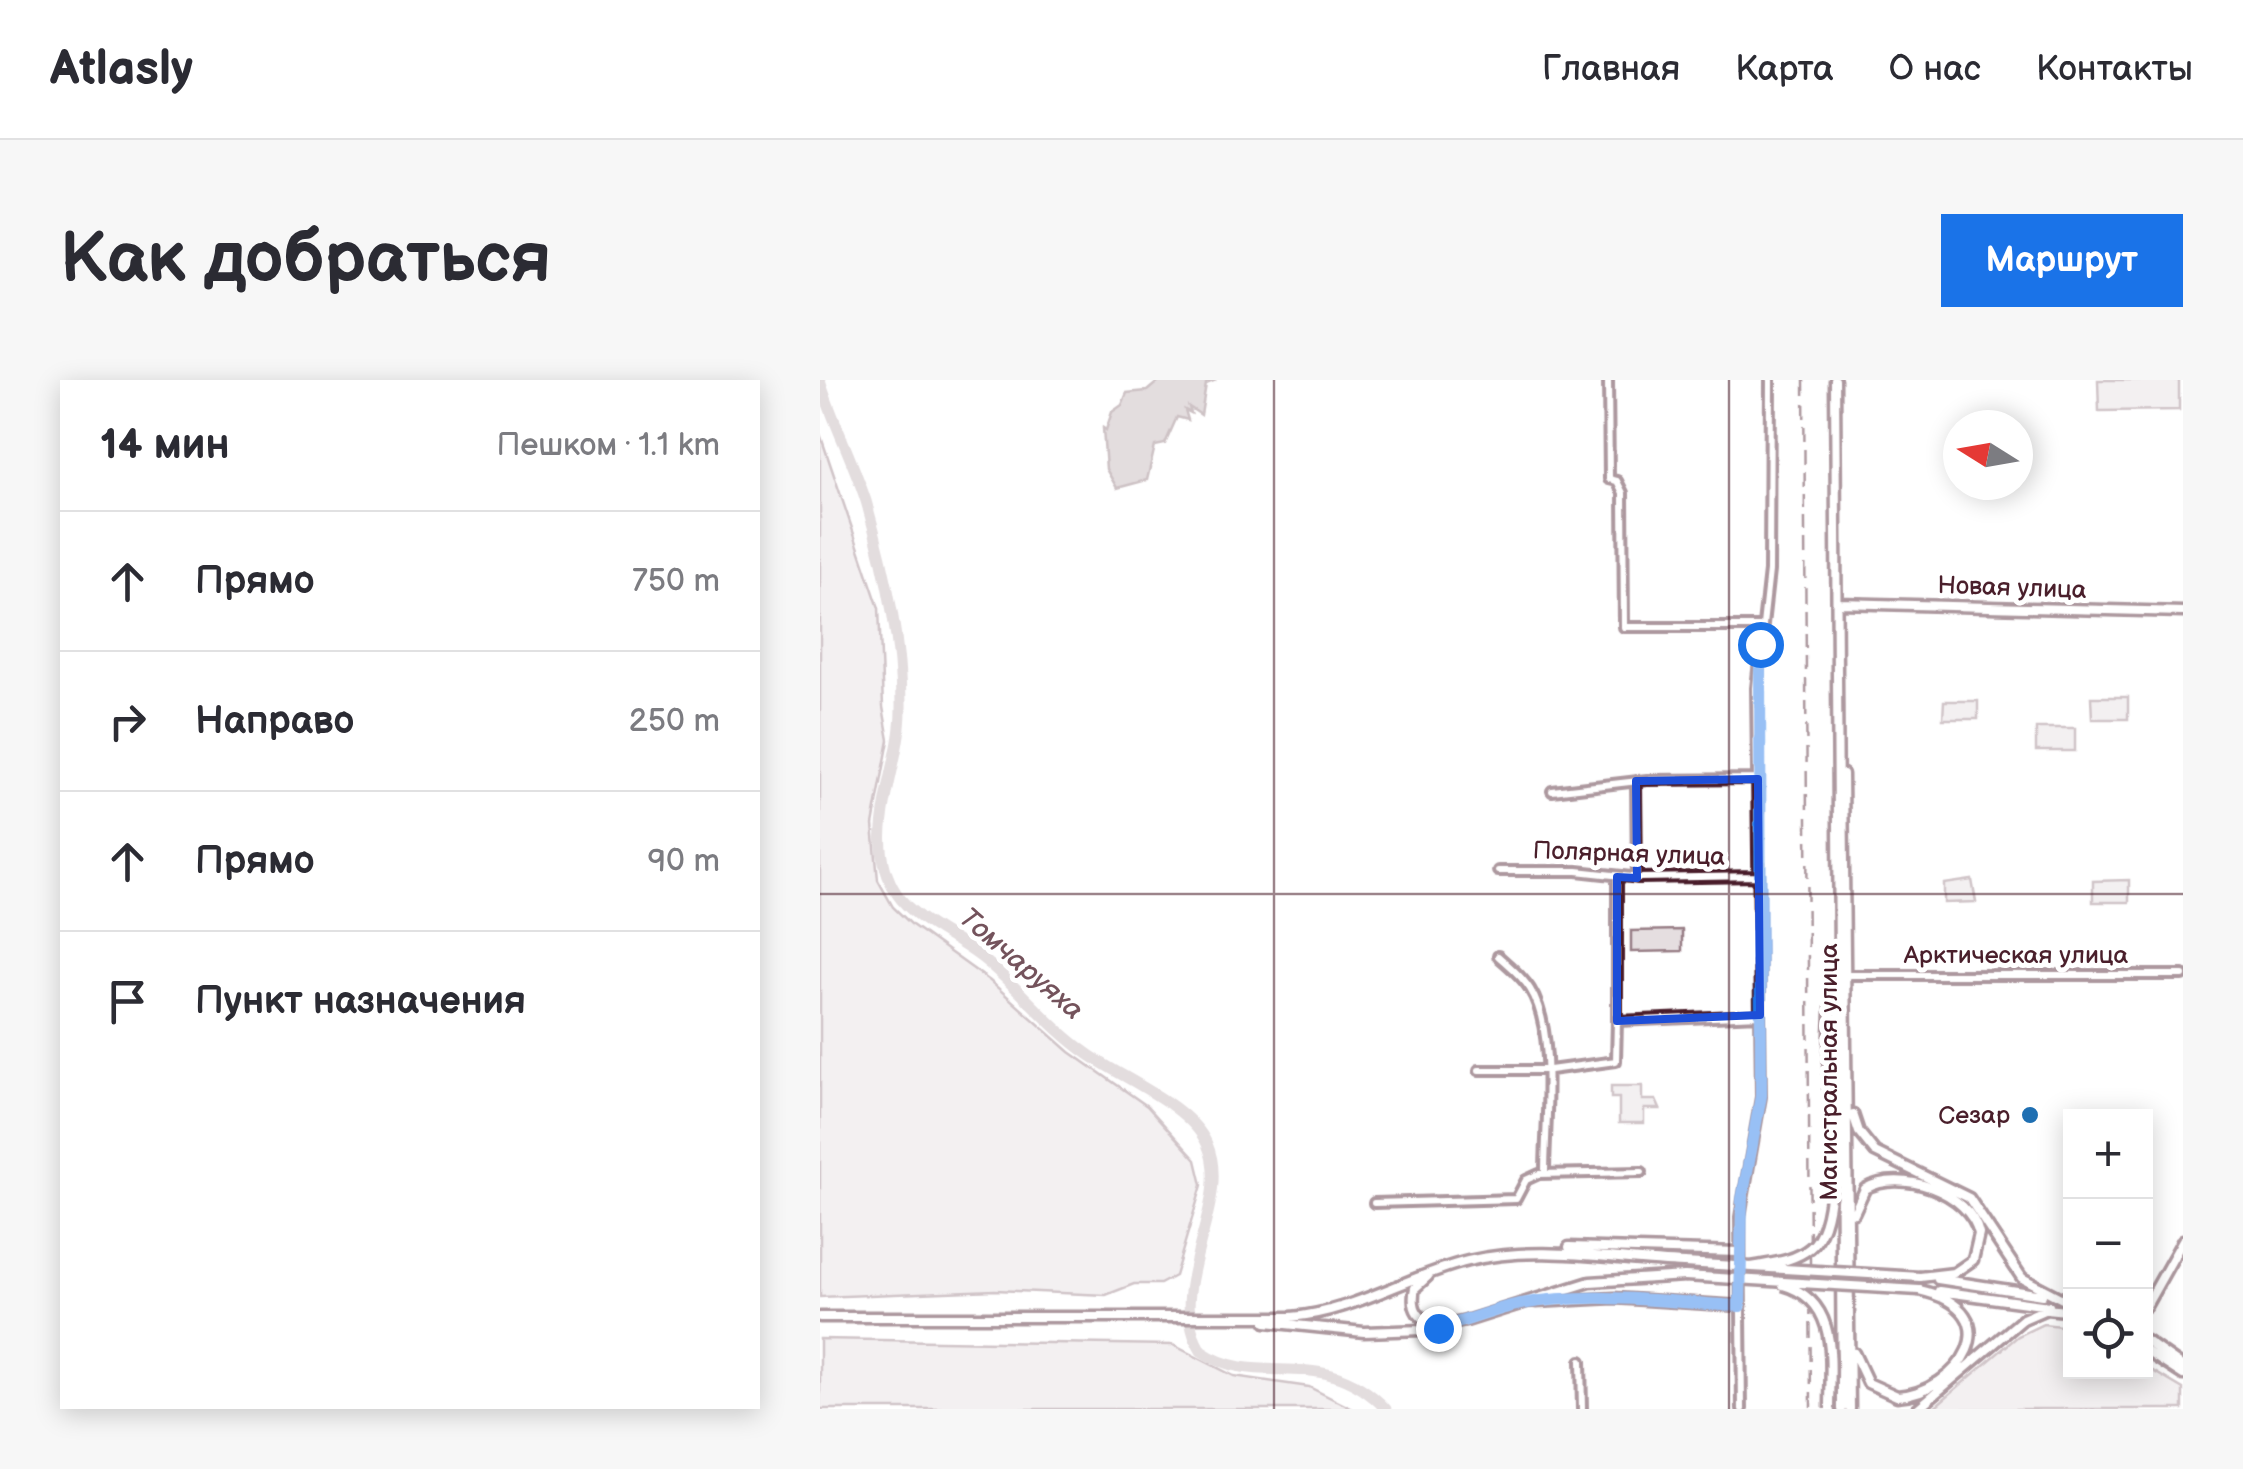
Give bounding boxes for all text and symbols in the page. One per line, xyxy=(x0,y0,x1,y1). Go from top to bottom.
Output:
text: Atlasly xyxy=(50,41,193,98)
text: Главная xyxy=(1542,48,1680,91)
text: Карта xyxy=(1735,48,1834,91)
text: О нас xyxy=(1889,48,1981,91)
text: Контакты xyxy=(2036,48,2193,91)
button: Маршрут xyxy=(1941,214,2183,307)
text: Как добраться xyxy=(60,218,551,302)
north arrow xyxy=(1943,410,2033,500)
text: 14 мин xyxy=(100,420,230,471)
text: Пешком · 1.1 km xyxy=(497,426,720,465)
icon: ahead xyxy=(100,554,155,609)
text: Прямо xyxy=(195,559,314,604)
text: 750 m xyxy=(632,562,720,601)
street label: Новая улица xyxy=(1937,570,2087,606)
route start xyxy=(1738,622,1784,668)
icon: right xyxy=(100,694,155,749)
text: Направо xyxy=(195,699,354,744)
text: 250 m xyxy=(629,702,720,741)
icon: ahead xyxy=(100,834,155,889)
street label: Полярная улица xyxy=(1532,835,1726,873)
text: Прямо xyxy=(195,839,314,884)
text: 90 m xyxy=(648,842,720,881)
water label: Томчаруяха xyxy=(952,901,1090,1027)
street label: Арктическая улица xyxy=(1903,940,2129,971)
street label: Магистральная улица xyxy=(1814,943,1845,1201)
icon: arrive xyxy=(100,974,155,1029)
text: Пункт назначения xyxy=(195,979,526,1024)
place label: Сезар xyxy=(1938,1100,2010,1131)
marker: Сезар xyxy=(2019,1104,2041,1126)
map controls xyxy=(2063,1109,2153,1379)
button: + xyxy=(2063,1109,2153,1199)
button: − xyxy=(2063,1199,2153,1289)
button: locate xyxy=(2063,1289,2153,1379)
route end xyxy=(1416,1306,1462,1352)

